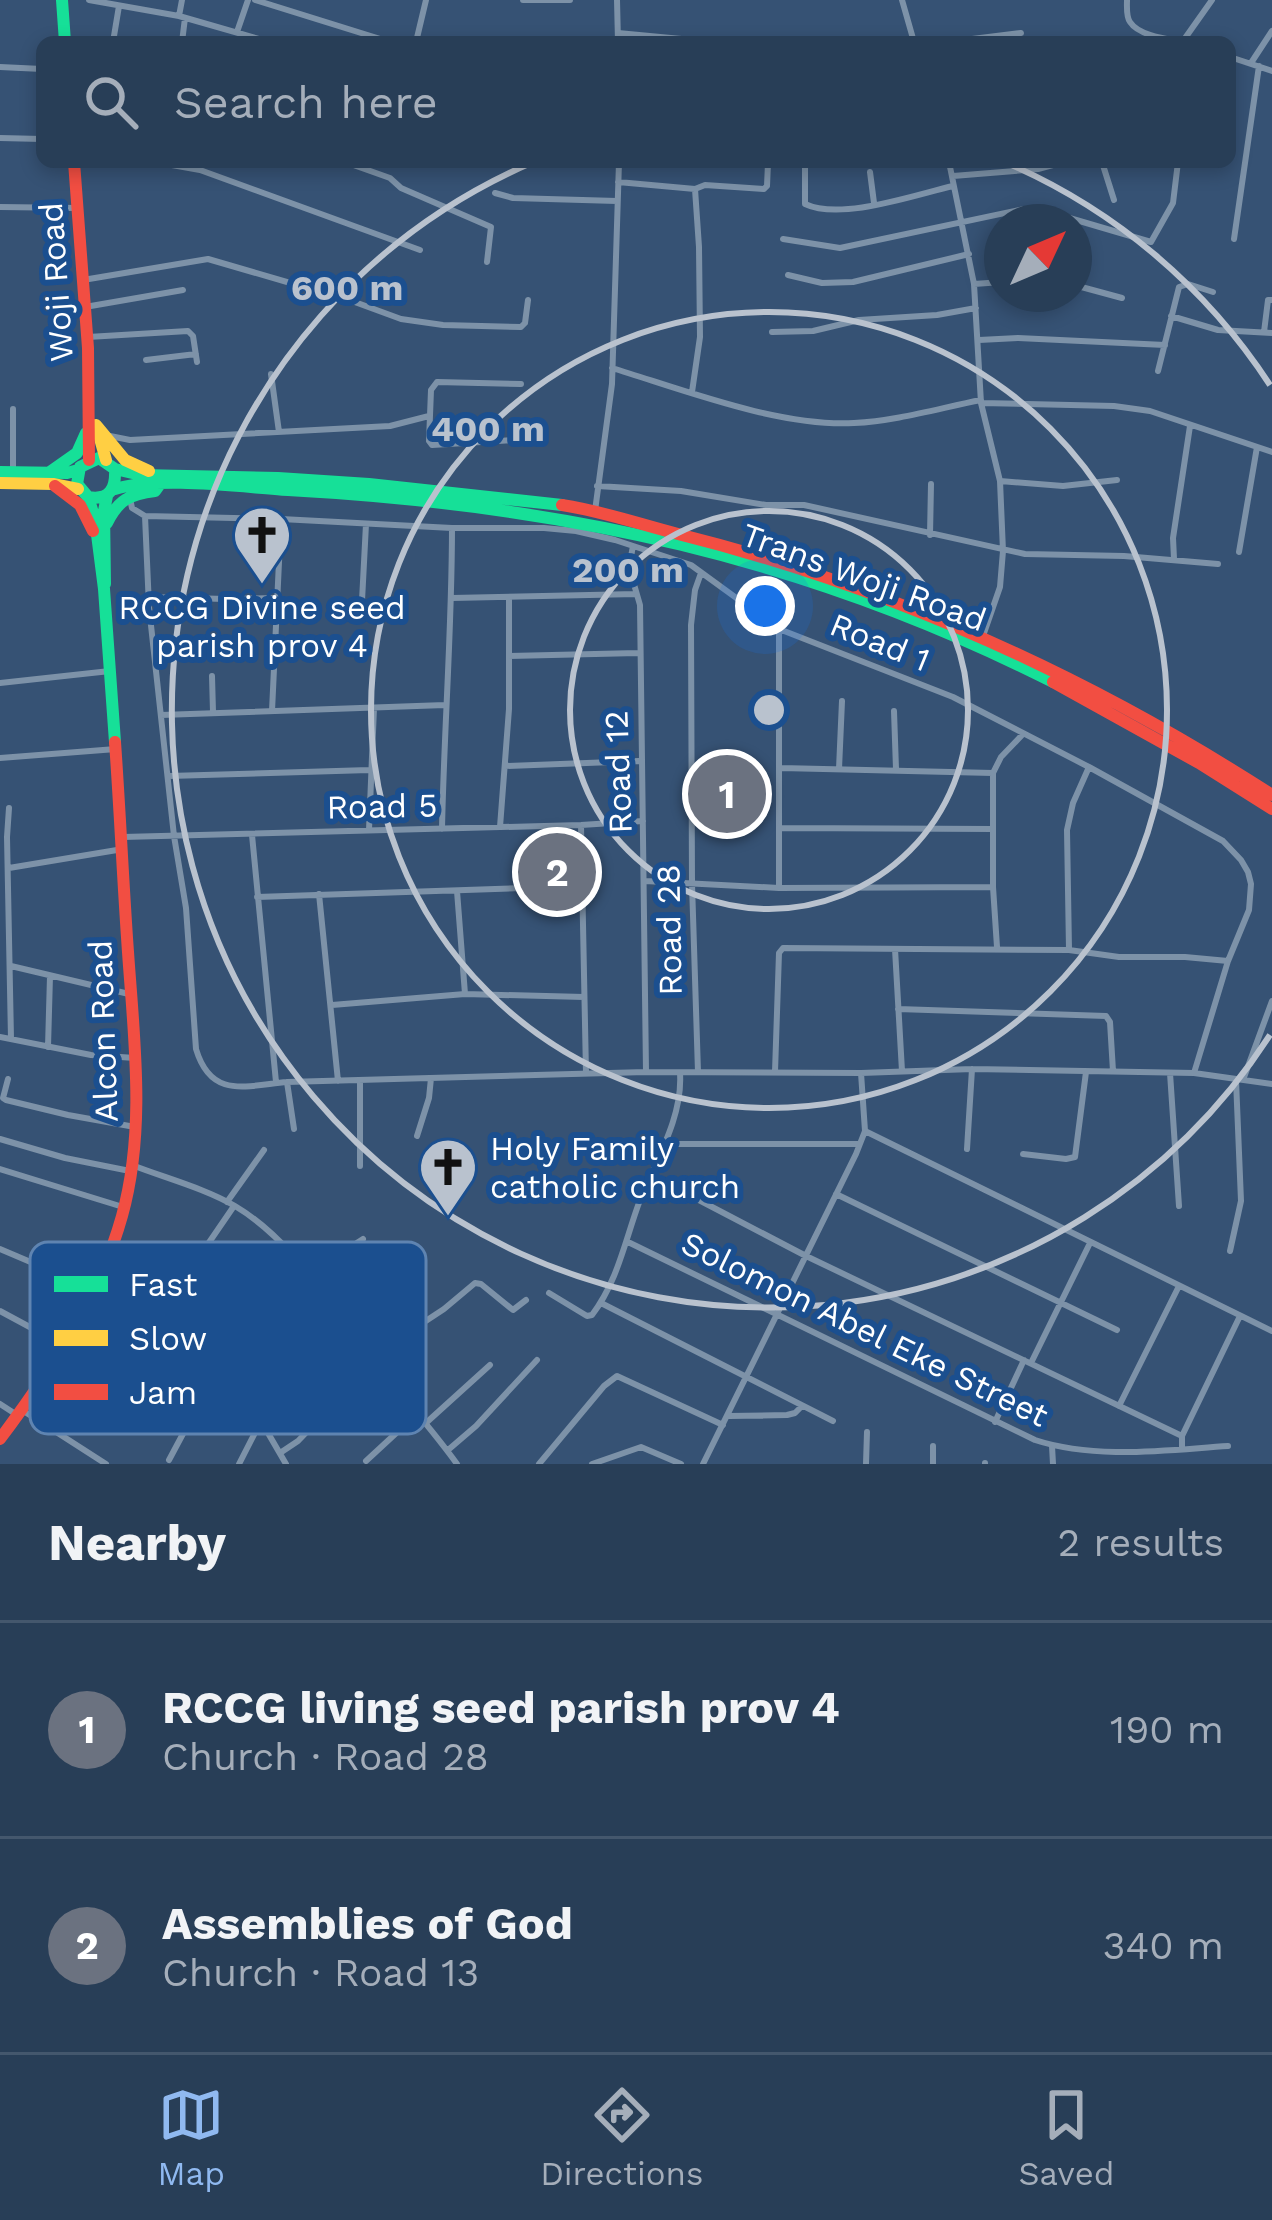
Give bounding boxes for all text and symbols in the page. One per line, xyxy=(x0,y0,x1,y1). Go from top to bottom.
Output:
search box xyxy=(36,36,1236,168)
icon: search xyxy=(78,69,144,135)
text: Search here xyxy=(174,76,438,129)
street label: Woji Road xyxy=(31,201,81,363)
north arrow xyxy=(984,204,1092,312)
text: 600 m xyxy=(291,267,403,309)
text: 400 m xyxy=(431,408,545,450)
church icon: RCCG Divine seed parish prov 4 xyxy=(231,504,293,586)
street label: Trans Woji Road xyxy=(736,515,992,639)
text: 200 m xyxy=(572,549,684,591)
your location xyxy=(735,576,795,636)
place label: RCCG Divine seed parish prov 4 xyxy=(118,588,406,665)
street label: Road 1 xyxy=(824,604,936,680)
centre of rings xyxy=(748,689,790,731)
street label: Road 12 xyxy=(596,710,640,834)
pin: 1 xyxy=(688,749,766,839)
street label: Road 5 xyxy=(326,786,438,826)
pin: 2 xyxy=(518,827,596,917)
street label: Road 28 xyxy=(648,864,690,996)
street label: Alcon Road xyxy=(80,939,126,1123)
place label: Holy Family catholic church xyxy=(490,1129,740,1206)
church icon: Holy Family catholic church xyxy=(417,1136,479,1218)
street label: Solomon Abel Eke Street xyxy=(675,1223,1055,1435)
legend xyxy=(30,1242,426,1434)
text: Fast xyxy=(129,1265,198,1304)
text: Slow xyxy=(129,1319,207,1358)
text: Jam xyxy=(129,1373,197,1412)
text: Nearby xyxy=(48,1513,226,1572)
text: 2 results xyxy=(1058,1520,1224,1565)
text: RCCG living seed parish prov 4 xyxy=(162,1681,840,1734)
text: 1 xyxy=(79,1707,95,1752)
text: 190 m xyxy=(1110,1707,1224,1752)
text: Church · Road 28 xyxy=(162,1734,489,1779)
text: Assemblies of God xyxy=(162,1897,573,1950)
text: 2 xyxy=(75,1923,99,1968)
text: 340 m xyxy=(1103,1923,1224,1968)
text: Church · Road 13 xyxy=(162,1950,479,1995)
tab: Map xyxy=(158,2082,225,2193)
tab: Directions xyxy=(540,2082,703,2193)
tab: Saved xyxy=(1019,2082,1114,2193)

